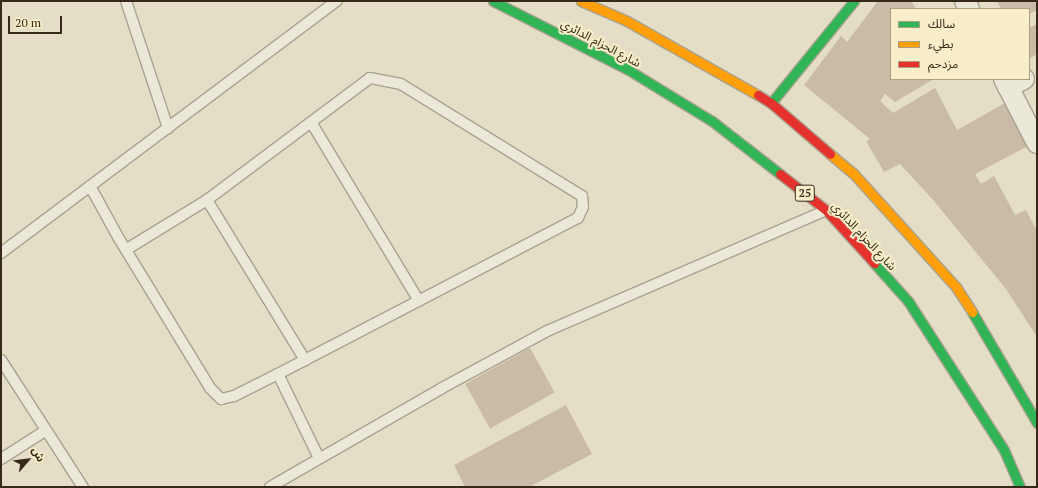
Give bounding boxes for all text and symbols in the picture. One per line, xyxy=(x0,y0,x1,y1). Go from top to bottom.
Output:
scale bar xyxy=(10,8,64,34)
legend xyxy=(890,8,1030,80)
text: 20 m xyxy=(15,15,41,30)
street label: شارع الحزام الدائري xyxy=(559,16,643,70)
text: سالك xyxy=(928,16,955,31)
text: بطيء xyxy=(928,36,954,51)
text: مزدحم xyxy=(928,56,958,71)
road number: 25 xyxy=(794,184,816,202)
street label: شارع الحزام الدائري xyxy=(829,199,899,273)
north arrow xyxy=(8,440,48,480)
text: ش xyxy=(29,444,48,464)

